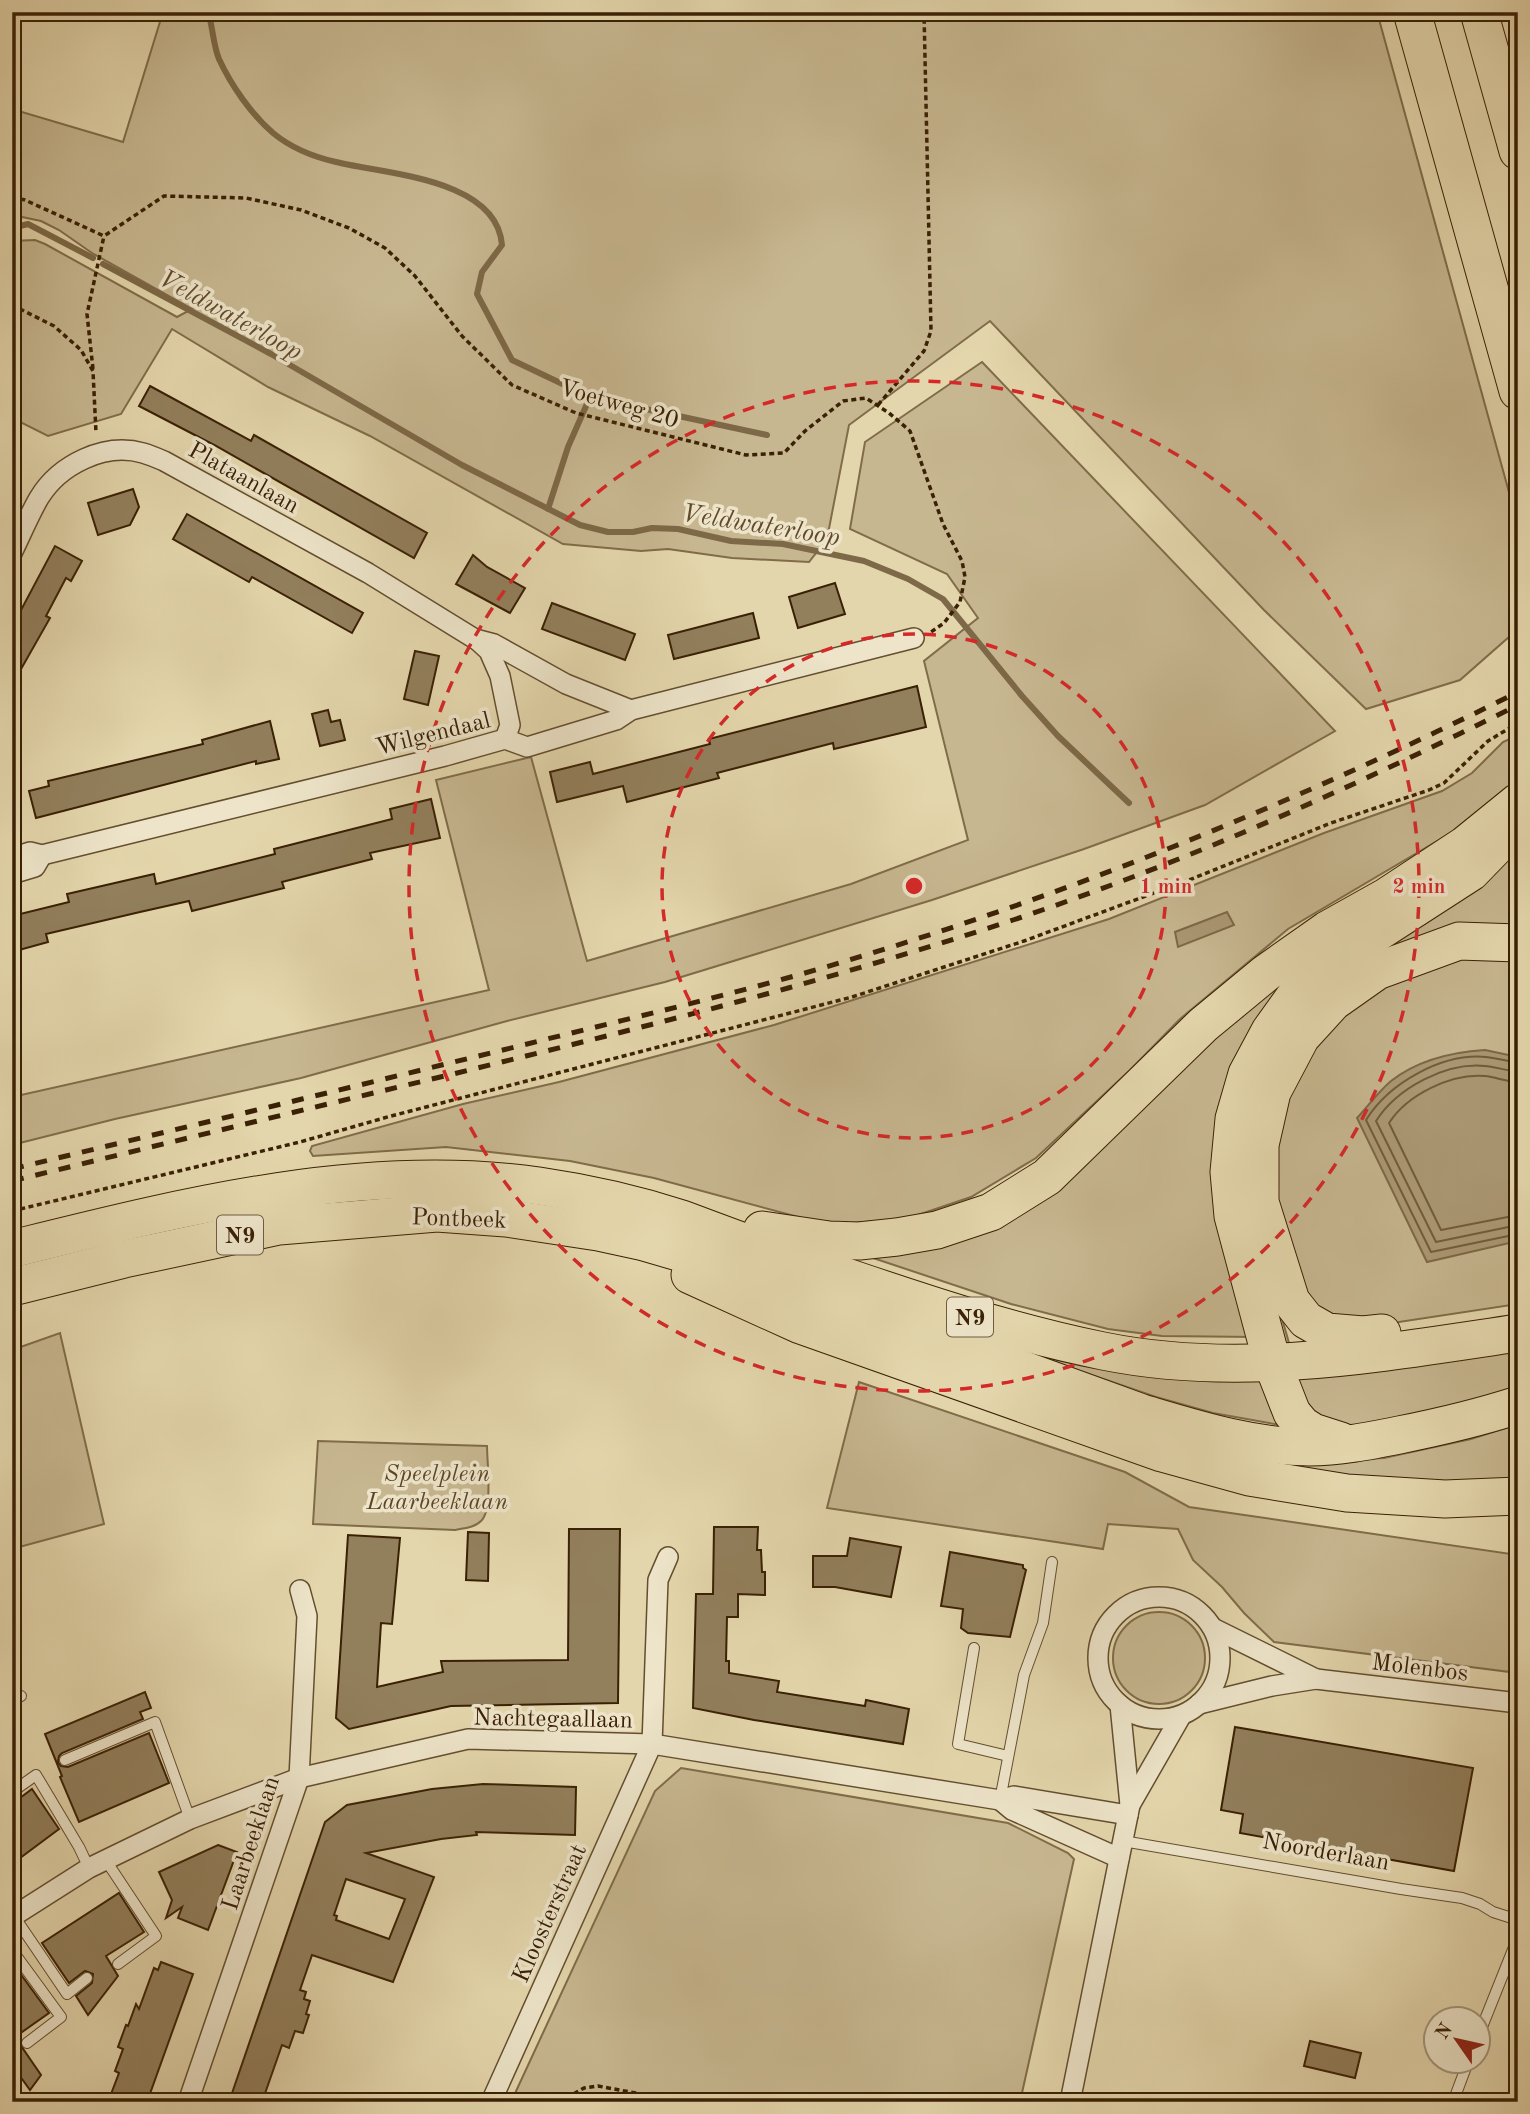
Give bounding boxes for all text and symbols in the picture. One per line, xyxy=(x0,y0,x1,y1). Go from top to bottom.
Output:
water label: Veldwaterloop xyxy=(154,266,306,366)
street label: Voetweg 20 xyxy=(556,376,681,433)
street label: Plataanlaan xyxy=(183,438,303,519)
water label: Veldwaterloop xyxy=(680,501,842,551)
street label: Wilgendaal xyxy=(374,709,493,761)
centre of rings xyxy=(902,874,926,898)
text: 1 min xyxy=(1140,877,1192,898)
text: 2 min xyxy=(1393,877,1445,898)
street label: Pontbeek xyxy=(411,1206,507,1234)
road number: N9 xyxy=(217,1216,263,1254)
road number: N9 xyxy=(947,1298,993,1336)
park label: Speelplein Laarbeeklaan xyxy=(365,1463,508,1515)
street label: Molenbos xyxy=(1370,1651,1469,1687)
street label: Nachtegaallaan xyxy=(473,1707,633,1733)
street label: Laarbeeklaan xyxy=(219,1773,285,1914)
street label: Noorderlaan xyxy=(1260,1830,1391,1876)
street label: Kloosterstraat xyxy=(510,1841,592,1987)
north arrow xyxy=(1422,2006,1492,2076)
text: N xyxy=(1433,2020,1457,2043)

